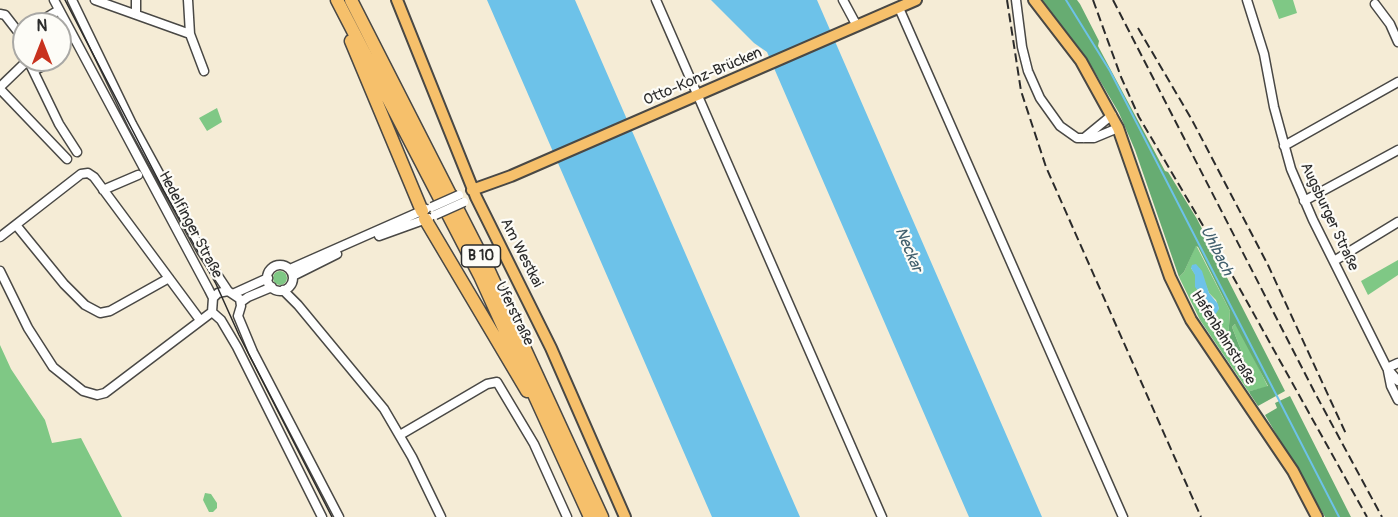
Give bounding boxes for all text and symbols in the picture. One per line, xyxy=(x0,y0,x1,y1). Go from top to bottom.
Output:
north arrow xyxy=(12,12,72,72)
text: N xyxy=(37,16,47,36)
street label: Otto-Konz-Brücken xyxy=(641,44,765,110)
street label: Augsburger Straße xyxy=(1296,160,1362,274)
street label: Hedelfinger Straße xyxy=(154,169,226,281)
street label: Am Westkai xyxy=(496,216,546,290)
water label: Uhlbach xyxy=(1195,223,1237,279)
water label: Neckar xyxy=(890,225,926,275)
road number: B 10 xyxy=(462,245,500,267)
street label: Uferstraße xyxy=(491,279,537,349)
street label: Hafenbahnstraße xyxy=(1187,288,1259,388)

